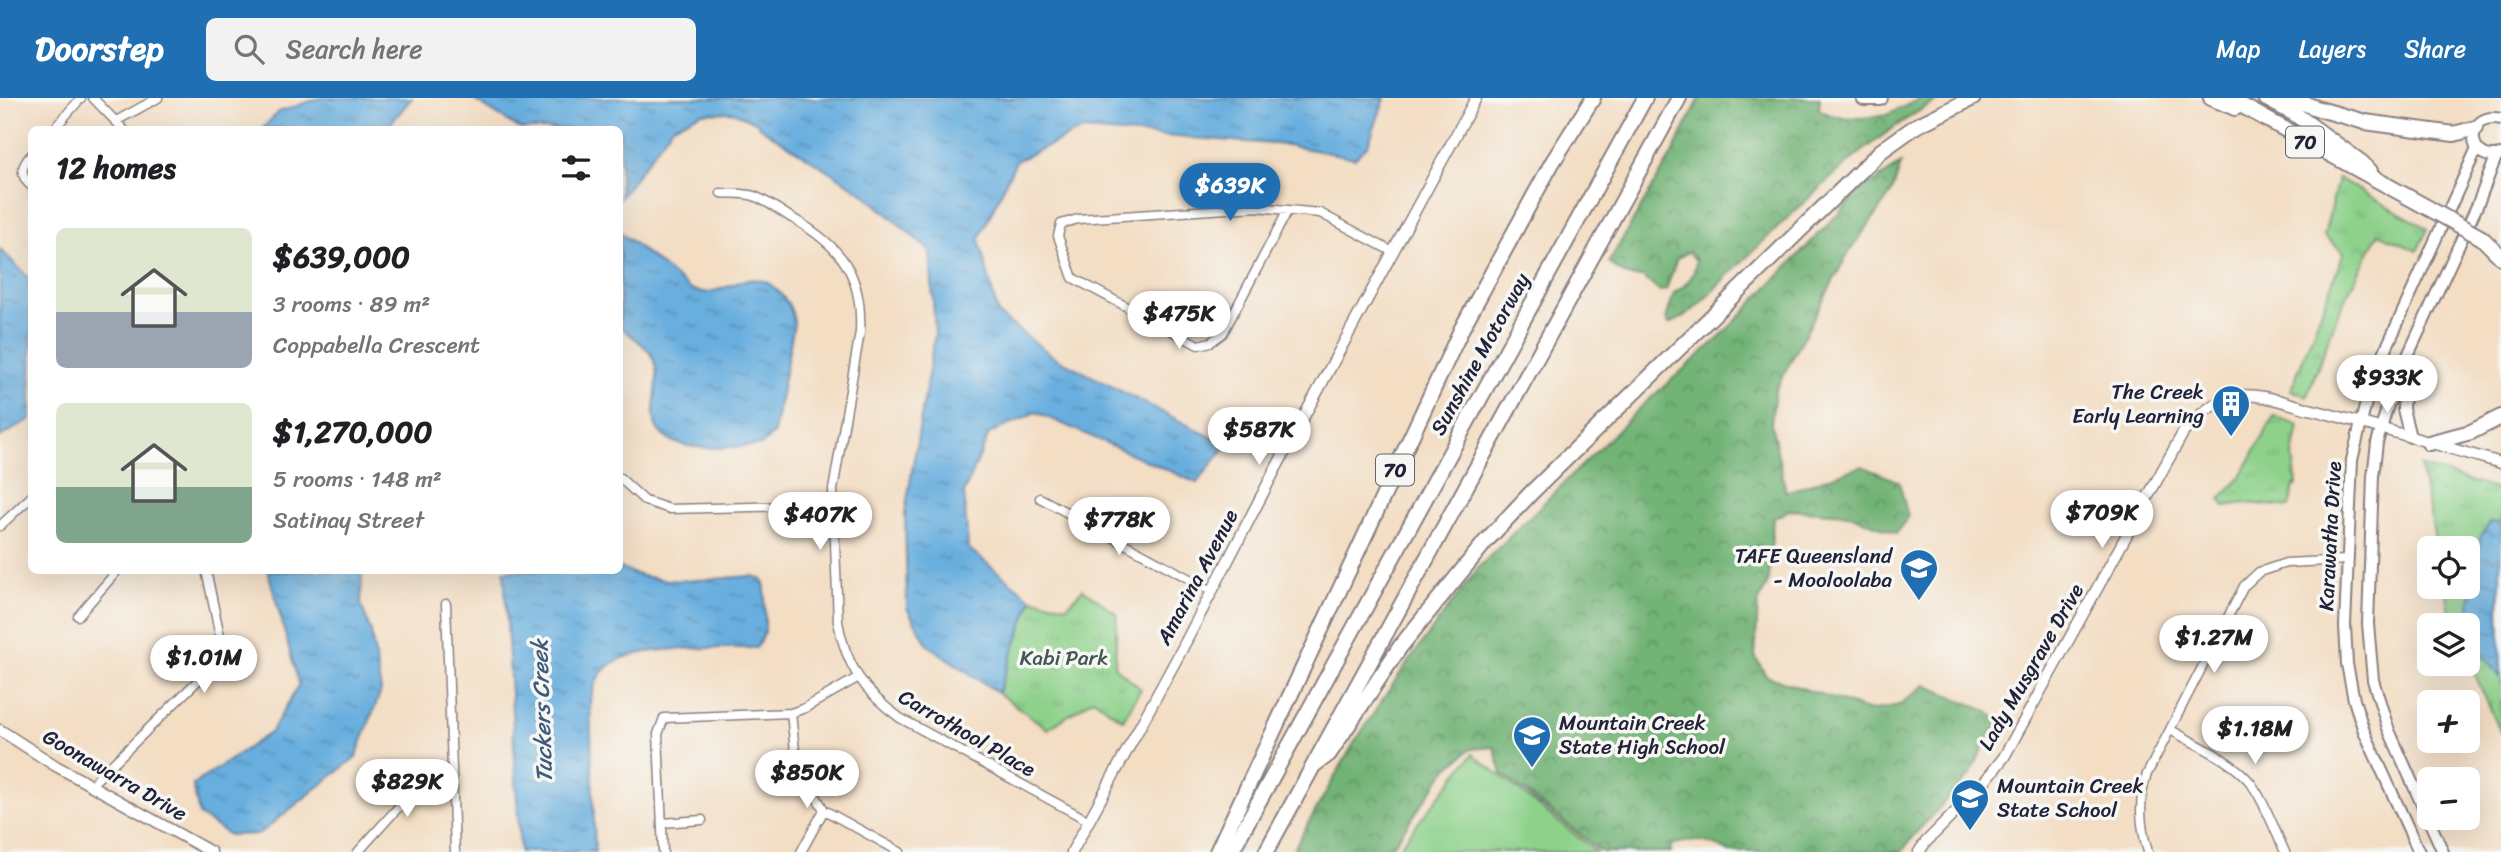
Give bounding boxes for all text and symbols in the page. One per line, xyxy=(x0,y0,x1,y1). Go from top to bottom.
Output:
search box xyxy=(206,18,696,81)
text: Doorstep xyxy=(35,20,164,78)
text: Search here xyxy=(286,26,423,72)
text: Map xyxy=(2216,28,2261,70)
text: Layers xyxy=(2299,28,2366,70)
text: Share xyxy=(2404,28,2466,70)
icon: search xyxy=(230,30,268,68)
road number: 70 xyxy=(2286,126,2324,158)
text: 12 homes xyxy=(56,141,176,195)
icon: filters xyxy=(557,149,595,187)
pin: $639K xyxy=(1181,164,1279,223)
text: $639K xyxy=(1195,165,1265,206)
text: $639,000 xyxy=(273,230,410,284)
icon: home xyxy=(112,256,196,340)
street label: Sunshine Motorway xyxy=(1419,265,1541,443)
text: 3 rooms · 89 m² xyxy=(273,284,430,325)
pin: $475K xyxy=(1130,292,1228,351)
text: $475K xyxy=(1143,293,1215,334)
text: Coppabella Crescent xyxy=(273,325,480,366)
pin: $933K xyxy=(2338,356,2436,415)
text: $933K xyxy=(2353,357,2421,398)
place label: The Creek Early Learning xyxy=(2072,373,2204,435)
building icon: The Creek Early Learning xyxy=(2210,383,2252,438)
text: $1,270,000 xyxy=(273,405,432,459)
pin: $587K xyxy=(1210,408,1308,467)
text: $587K xyxy=(1224,409,1294,450)
icon: home xyxy=(112,431,196,515)
road number: 70 xyxy=(1376,454,1414,486)
text: 5 rooms · 148 m² xyxy=(273,459,442,500)
street label: Karawatha Drive xyxy=(2307,460,2353,612)
pin: $709K xyxy=(2053,490,2151,550)
pin: $407K xyxy=(771,492,869,552)
text: $709K xyxy=(2066,492,2138,533)
text: $407K xyxy=(784,494,856,535)
pin: $778K xyxy=(1070,498,1168,557)
text: $778K xyxy=(1084,499,1154,540)
text: Satinay Street xyxy=(273,500,424,541)
street label: Amarina Avenue xyxy=(1145,502,1249,653)
map controls xyxy=(2417,536,2480,830)
button: locate xyxy=(2417,536,2480,599)
place label: TAFE Queensland - Mooloolaba xyxy=(1735,537,1894,599)
school or university icon: TAFE Queensland - Mooloolaba xyxy=(1898,547,1940,602)
street label: Lady Musgrave Drive xyxy=(1968,576,2094,758)
button: layers xyxy=(2417,613,2480,676)
pin: $1.27M xyxy=(2157,616,2271,675)
text: $1.27M xyxy=(2175,617,2253,658)
pin: $1.01M xyxy=(147,636,261,695)
text: $1.01M xyxy=(166,637,242,678)
water label: Tuckers Creek xyxy=(519,637,565,783)
park label: Kabi Park xyxy=(1020,639,1108,677)
street label: Carrothool Place xyxy=(891,678,1043,788)
button: + xyxy=(2417,690,2480,753)
place label: Mountain Creek State High School xyxy=(1559,704,1726,766)
pin: $1.18M xyxy=(2198,706,2312,766)
text: $1.18M xyxy=(2218,708,2292,749)
school or university icon: Mountain Creek State High School xyxy=(1511,714,1553,769)
street label: Goonawarra Drive xyxy=(35,718,195,832)
pin: $850K xyxy=(758,750,856,810)
text: $850K xyxy=(771,752,843,793)
pin: $829K xyxy=(358,760,456,819)
text: $829K xyxy=(372,761,442,802)
place label: Mountain Creek State School xyxy=(1997,767,2144,829)
button: − xyxy=(2417,767,2480,830)
school or university icon: Mountain Creek State School xyxy=(1949,777,1991,832)

